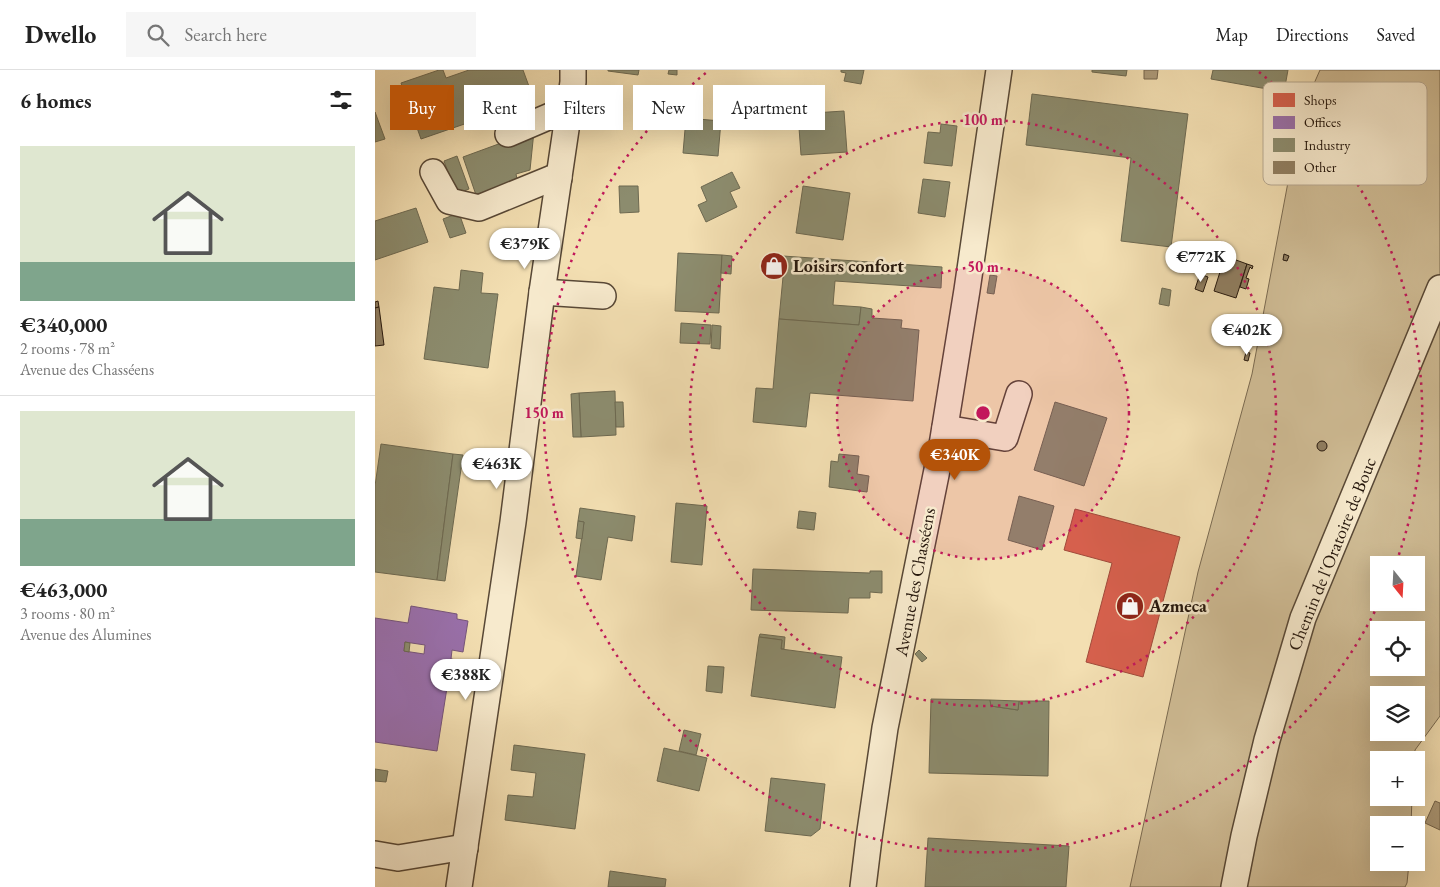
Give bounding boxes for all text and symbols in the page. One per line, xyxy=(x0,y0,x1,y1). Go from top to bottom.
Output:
search box xyxy=(126,12,476,57)
text: Dwello xyxy=(25,19,96,50)
icon: search xyxy=(144,21,172,49)
text: Search here xyxy=(184,22,267,47)
text: Map xyxy=(1216,23,1248,46)
text: Directions xyxy=(1276,23,1348,46)
text: Saved xyxy=(1376,23,1415,46)
legend xyxy=(1263,82,1427,185)
chip: Buy xyxy=(390,85,454,130)
chip: Rent xyxy=(464,85,535,130)
chip: Filters xyxy=(545,85,623,130)
chip: New xyxy=(633,85,703,130)
chip: Apartment xyxy=(713,85,825,130)
icon: filters xyxy=(327,86,355,114)
text: 6 homes xyxy=(20,87,92,114)
text: Shops xyxy=(1304,91,1337,109)
text: 100 m xyxy=(963,110,1003,129)
text: Offices xyxy=(1304,113,1341,131)
text: Industry xyxy=(1304,136,1351,154)
text: Other xyxy=(1304,158,1337,176)
icon: home xyxy=(143,178,233,268)
pin: €379K xyxy=(490,228,560,270)
text: €379K xyxy=(500,233,550,254)
pin: €772K xyxy=(1166,240,1236,283)
text: €772K xyxy=(1176,246,1226,267)
shop icon: Loisirs confort xyxy=(759,251,789,281)
place label: Loisirs confort xyxy=(793,254,904,277)
text: 50 m xyxy=(967,257,999,276)
text: €340,000 xyxy=(20,311,107,338)
pin: €402K xyxy=(1212,314,1282,356)
text: €402K xyxy=(1222,319,1272,340)
text: 2 rooms · 78 m² xyxy=(20,338,115,359)
text: Avenue des Chasséens xyxy=(20,359,154,380)
text: 150 m xyxy=(524,403,564,422)
centre of rings xyxy=(974,404,992,422)
pin: €340K xyxy=(920,438,990,481)
icon: home xyxy=(143,444,233,534)
text: €340K xyxy=(930,444,980,465)
pin: €463K xyxy=(462,448,532,490)
text: €463K xyxy=(472,453,522,474)
street label: Chemin de l'Oratoire de Bouc xyxy=(1282,454,1381,654)
street label: Avenue des Chasséens xyxy=(889,505,940,659)
north arrow xyxy=(1370,556,1425,611)
map controls xyxy=(1370,556,1425,871)
text: €463,000 xyxy=(20,576,107,603)
shop icon: Azmeca xyxy=(1115,591,1145,621)
place label: Azmeca xyxy=(1148,594,1207,617)
text: 3 rooms · 80 m² xyxy=(20,603,115,624)
button: locate xyxy=(1370,621,1425,676)
text: Avenue des Alumines xyxy=(20,624,151,645)
pin: €388K xyxy=(431,658,501,701)
text: €388K xyxy=(441,664,491,685)
button: layers xyxy=(1370,686,1425,741)
button: + xyxy=(1370,751,1425,806)
button: − xyxy=(1370,816,1425,871)

